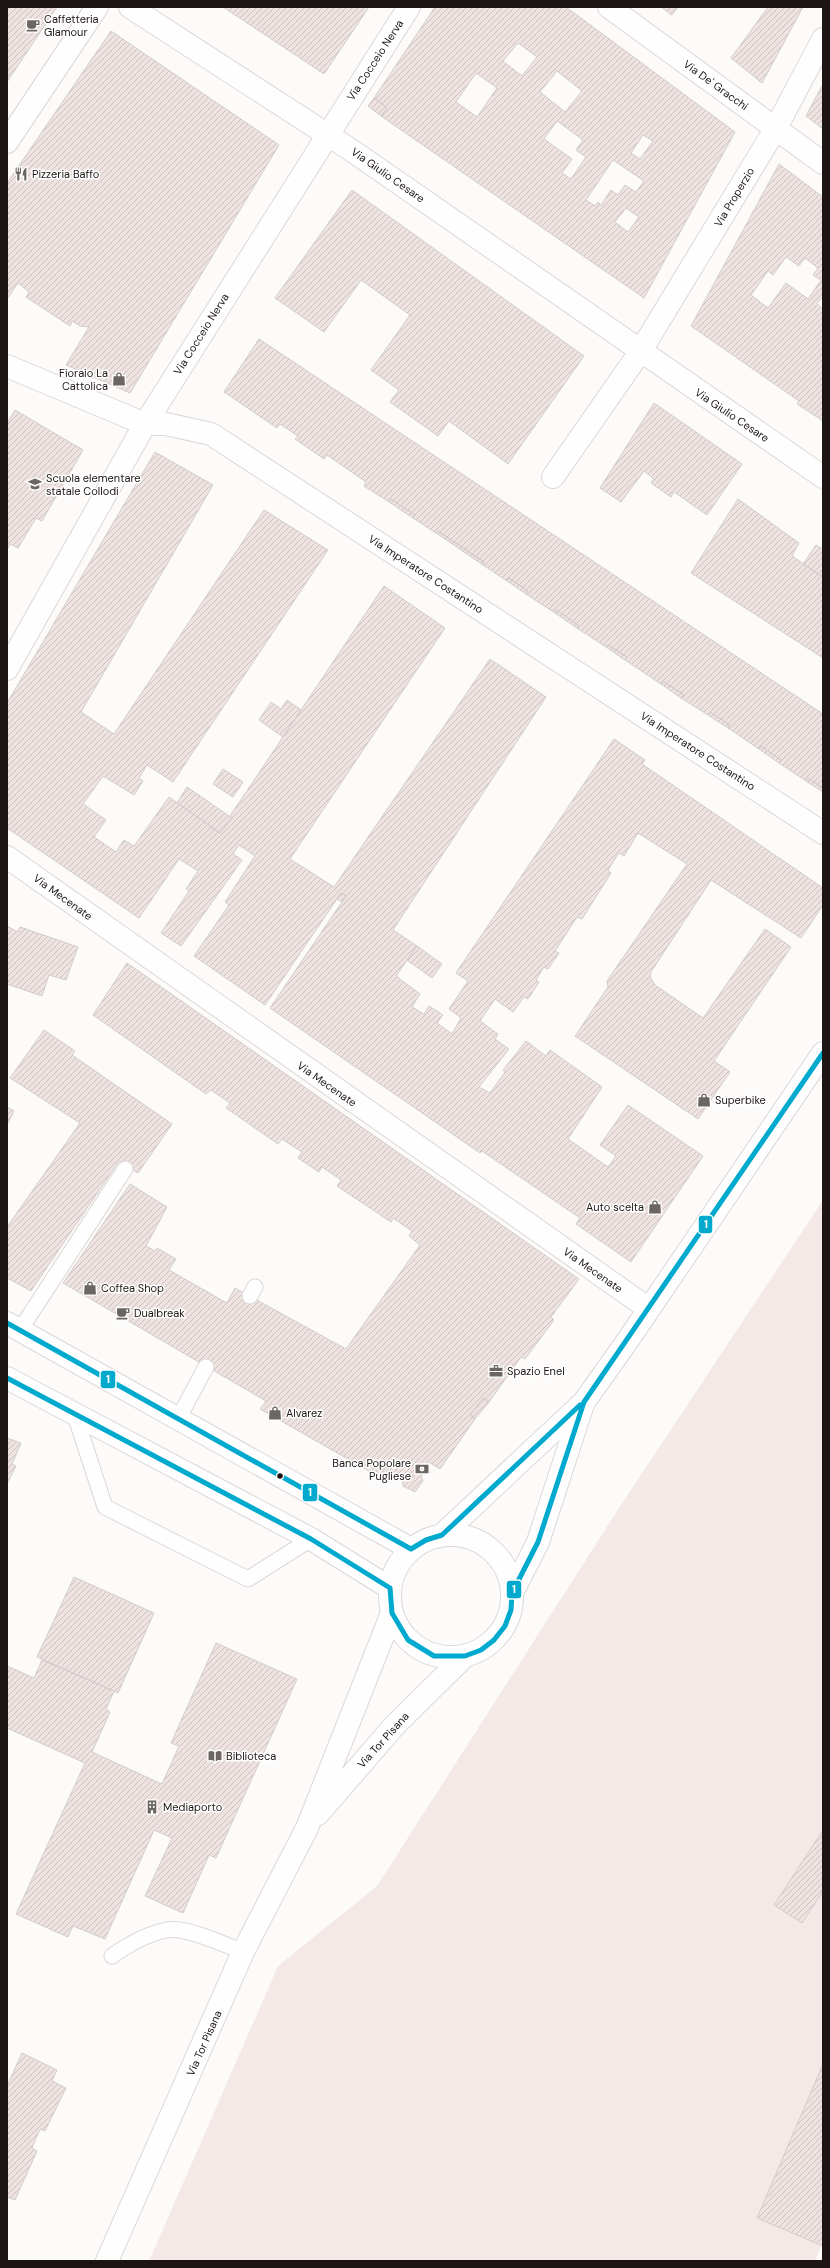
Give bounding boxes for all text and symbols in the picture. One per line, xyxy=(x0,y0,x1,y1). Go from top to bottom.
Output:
place label: Caffetteria Glamour xyxy=(44,12,99,39)
cafe icon: Caffetteria Glamour xyxy=(25,17,41,33)
street label: Via Cocceio Nerva xyxy=(344,17,406,103)
street label: Via De' Gracchi xyxy=(681,57,751,113)
street label: Via Giulio Cesare xyxy=(349,144,427,206)
street label: Via Properzio xyxy=(711,165,757,229)
restaurant icon: Pizzeria Baffo xyxy=(13,166,29,182)
place label: Pizzeria Baffo xyxy=(32,167,99,181)
street label: Via Cocceio Nerva xyxy=(170,291,232,377)
place label: Fioraio La Cattolica xyxy=(59,366,108,393)
shop icon: Fioraio La Cattolica xyxy=(111,371,127,387)
street label: Via Giulio Cesare xyxy=(692,385,772,445)
place label: Scuola elementare statale Collodi xyxy=(46,471,141,498)
school or university icon: Scuola elementare statale Collodi xyxy=(27,476,43,492)
street label: Via Imperatore Costantino xyxy=(366,532,486,616)
street label: Via Imperatore Costantino xyxy=(638,709,758,793)
street label: Via Mecenate xyxy=(31,871,95,923)
street label: Via Mecenate xyxy=(295,1058,359,1110)
shop icon: Superbike xyxy=(696,1092,712,1108)
place label: Superbike xyxy=(715,1093,766,1107)
shop icon: Auto scelta xyxy=(647,1199,663,1215)
place label: Auto scelta xyxy=(586,1200,644,1214)
line badge: 1 xyxy=(698,1215,713,1234)
text: 1 xyxy=(704,1217,708,1231)
street label: Via Mecenate xyxy=(561,1244,625,1296)
shop icon: Coffea Shop xyxy=(82,1280,98,1296)
place label: Coffea Shop xyxy=(101,1281,164,1295)
cafe icon: Dualbreak xyxy=(115,1305,131,1321)
place label: Dualbreak xyxy=(134,1306,185,1320)
office icon: Spazio Enel xyxy=(488,1363,504,1379)
place label: Spazio Enel xyxy=(507,1364,565,1378)
line badge: 1 xyxy=(100,1370,116,1389)
text: 1 xyxy=(106,1372,110,1386)
shop icon: Alvarez xyxy=(267,1405,283,1421)
place label: Alvarez xyxy=(286,1406,322,1420)
place label: Banca Popolare Pugliese xyxy=(332,1456,411,1483)
bank icon: Banca Popolare Pugliese xyxy=(414,1461,430,1477)
unlabelled marker xyxy=(275,1471,285,1481)
line badge: 1 xyxy=(302,1483,318,1502)
text: 1 xyxy=(308,1485,312,1499)
line badge: 1 xyxy=(506,1580,522,1599)
text: 1 xyxy=(512,1582,516,1596)
street label: Via Tor Pisana xyxy=(354,1709,412,1771)
library icon: Biblioteca xyxy=(207,1748,223,1764)
place label: Biblioteca xyxy=(226,1749,276,1763)
building icon: Mediaporto xyxy=(144,1799,160,1815)
place label: Mediaporto xyxy=(163,1800,222,1814)
street label: Via Tor Pisana xyxy=(183,2008,225,2078)

